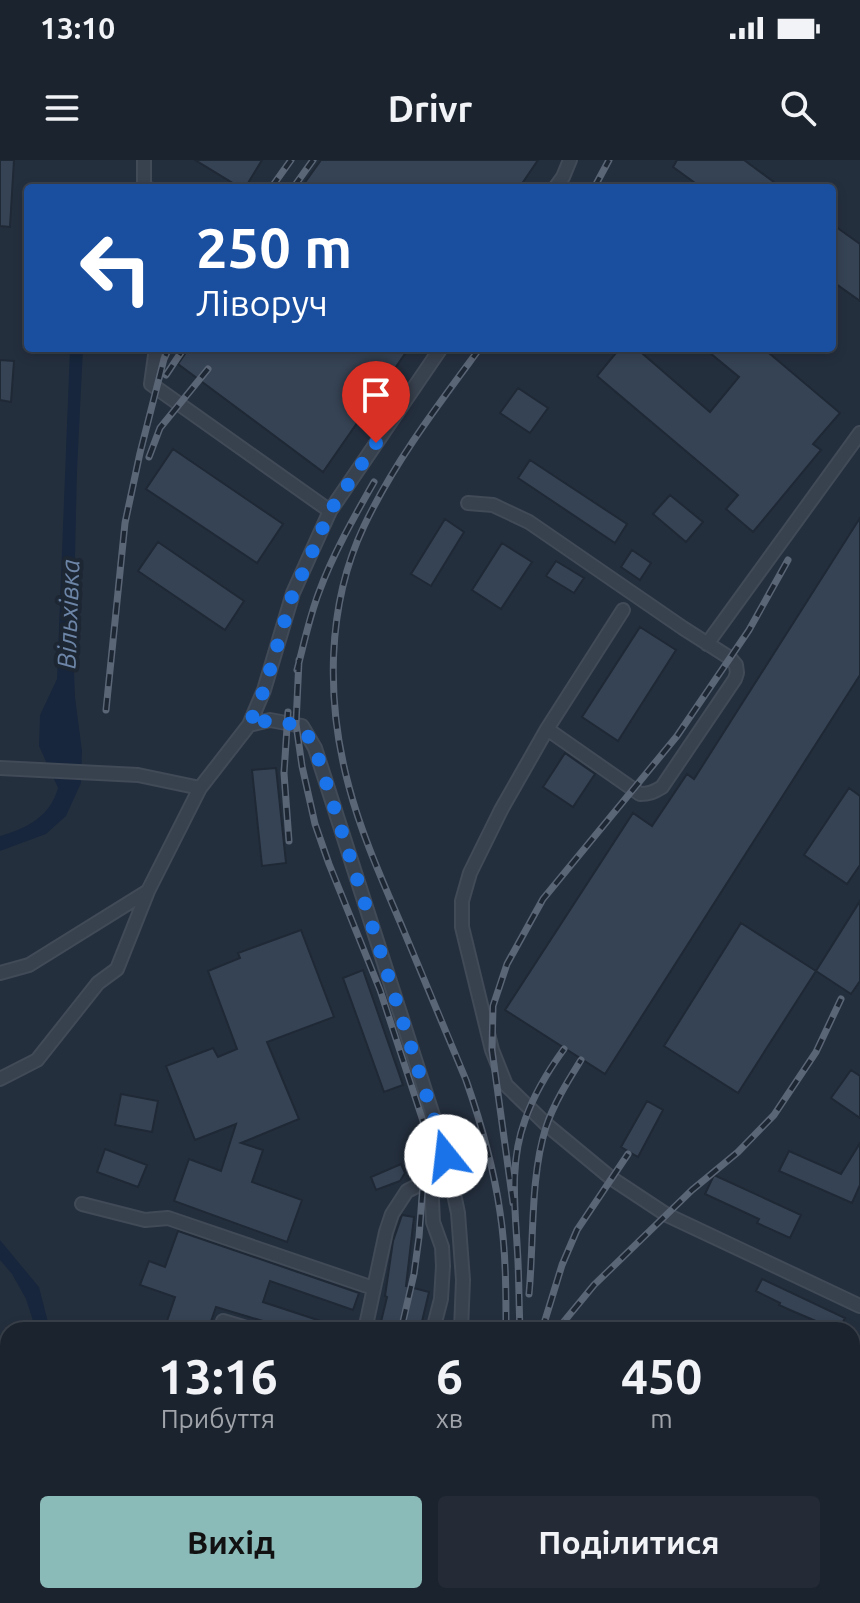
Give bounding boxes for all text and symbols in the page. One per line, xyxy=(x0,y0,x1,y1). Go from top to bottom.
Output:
text: 13:10 xyxy=(40,11,115,45)
icon: menu xyxy=(40,86,84,130)
icon: search xyxy=(776,86,820,130)
text: Drivr xyxy=(388,88,472,129)
icon: left xyxy=(64,216,168,320)
text: 250 m xyxy=(196,216,352,279)
text: Ліворуч xyxy=(196,282,328,323)
pin xyxy=(342,361,410,443)
icon: arrive xyxy=(354,373,398,417)
water label: Вільхівка xyxy=(52,559,84,669)
position arrow xyxy=(404,1114,488,1198)
text: 13:16 xyxy=(158,1349,278,1403)
text: 6 xyxy=(436,1349,463,1403)
text: 450 xyxy=(621,1349,702,1403)
text: Прибуття xyxy=(161,1404,275,1433)
text: хв xyxy=(436,1404,463,1433)
text: m xyxy=(650,1404,673,1433)
button: Вихід xyxy=(40,1496,422,1588)
button: Поділитися xyxy=(438,1496,820,1588)

